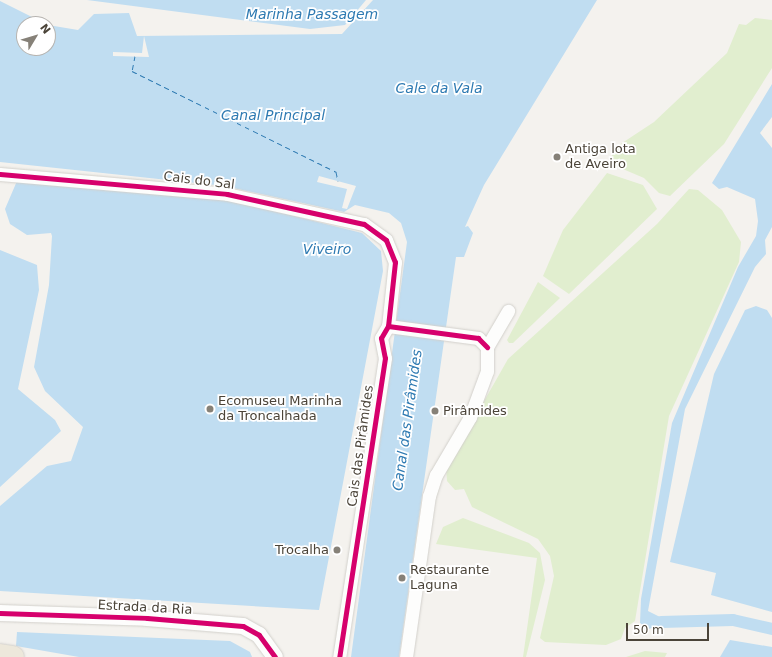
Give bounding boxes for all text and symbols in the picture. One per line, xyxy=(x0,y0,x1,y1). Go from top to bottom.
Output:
water label: Marinha Passagem xyxy=(246,6,378,22)
north arrow xyxy=(16,16,56,56)
text: N xyxy=(37,21,53,37)
water label: Cale da Vala xyxy=(396,80,482,96)
water label: Canal Principal xyxy=(221,107,325,123)
place label: Antiga lota de Aveiro xyxy=(565,142,636,173)
marker: Antiga lota de Aveiro xyxy=(552,152,562,162)
street label: Cais do Sal xyxy=(162,169,236,193)
water label: Viveiro xyxy=(303,241,351,257)
water label: Canal das Pirâmides xyxy=(389,348,425,492)
street label: Cais das Pirâmides xyxy=(345,384,377,508)
place label: Ecomuseu Marinha da Troncalhada xyxy=(218,394,342,425)
place label: Pirâmides xyxy=(443,403,507,419)
marker: Ecomuseu Marinha da Troncalhada xyxy=(205,404,215,414)
marker: Pirâmides xyxy=(430,406,440,416)
place label: Trocalha xyxy=(275,542,329,558)
marker: Trocalha xyxy=(332,545,342,555)
place label: Restaurante Laguna xyxy=(410,563,489,594)
marker: Restaurante Laguna xyxy=(397,573,407,583)
street label: Estrada da Ria xyxy=(97,598,193,618)
scale bar xyxy=(628,615,711,641)
text: 50 m xyxy=(633,623,664,637)

